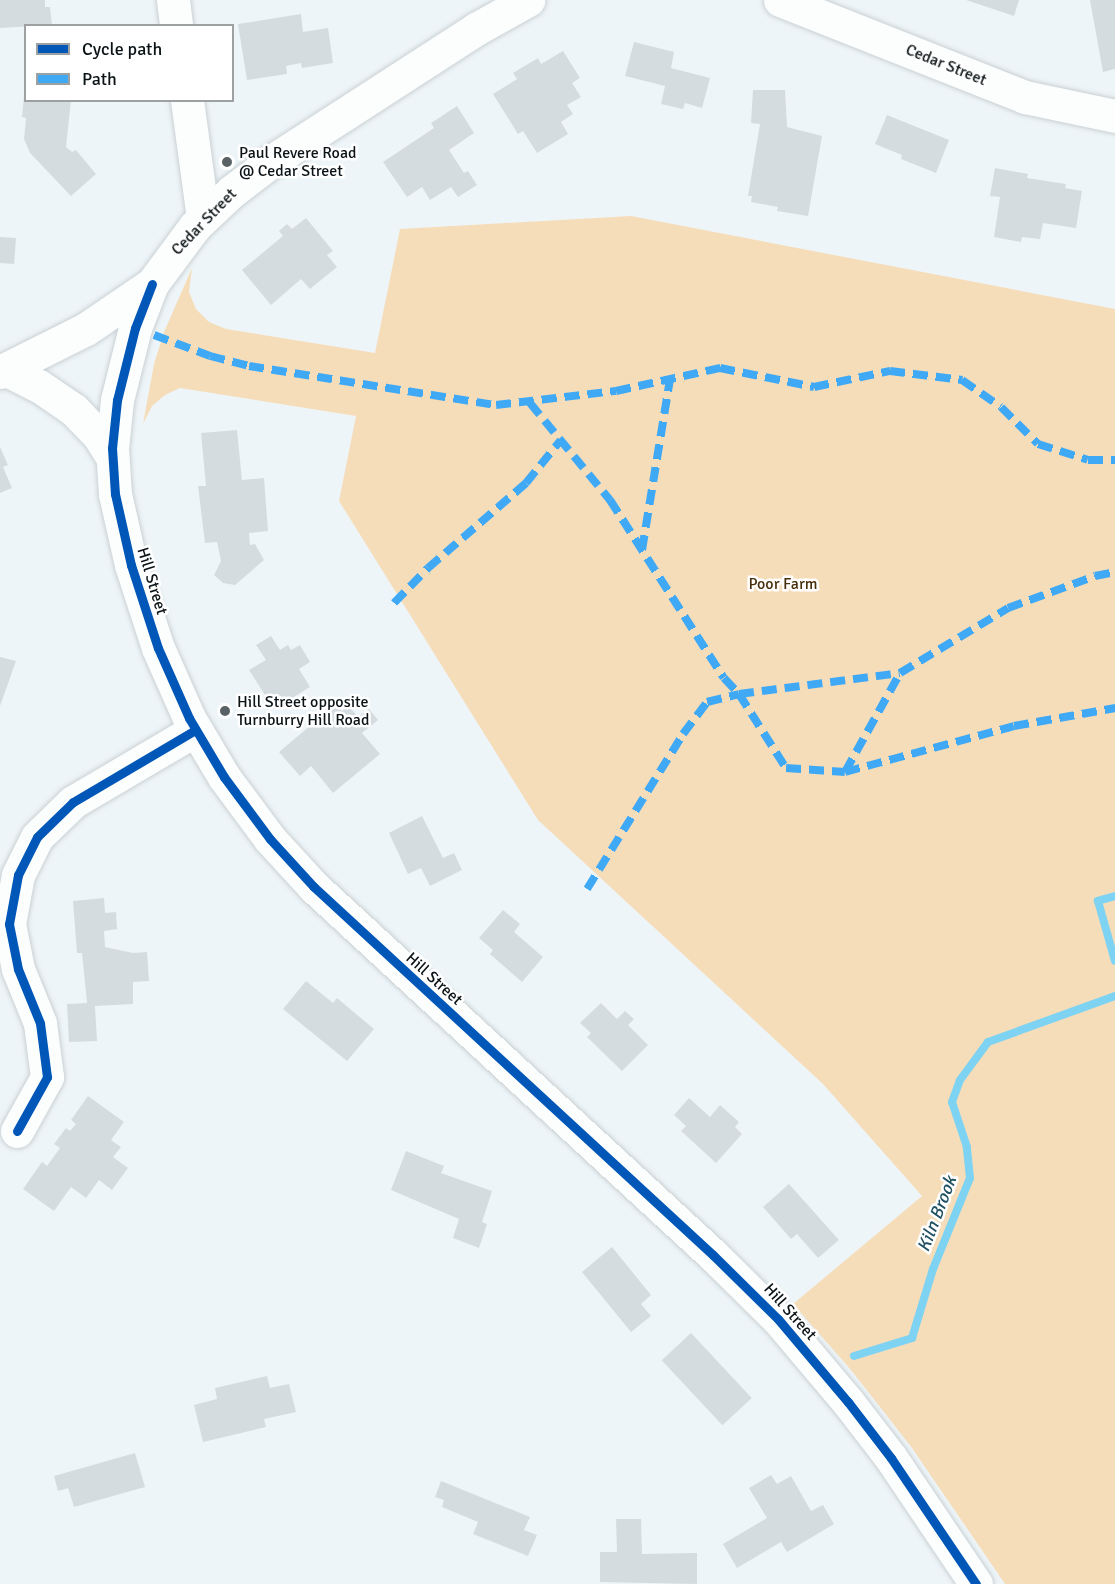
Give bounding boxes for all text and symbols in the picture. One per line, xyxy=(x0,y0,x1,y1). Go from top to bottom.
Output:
legend xyxy=(24,24,234,102)
text: Cycle path xyxy=(82,38,162,60)
street label: Cedar Street xyxy=(903,40,989,90)
text: Path xyxy=(82,68,117,90)
place label: Paul Revere Road @ Cedar Street xyxy=(239,143,356,181)
marker: Paul Revere Road @ Cedar Street xyxy=(220,155,234,169)
street label: Cedar Street xyxy=(167,185,241,259)
street label: Hill Street xyxy=(133,545,171,617)
park label: Poor Farm xyxy=(748,574,818,594)
place label: Hill Street opposite Turnburry Hill Road xyxy=(237,692,369,730)
marker: Hill Street opposite Turnburry Hill Road xyxy=(218,704,232,718)
street label: Hill Street xyxy=(402,949,466,1009)
water label: Kiln Brook xyxy=(913,1173,961,1255)
street label: Hill Street xyxy=(760,1280,820,1344)

